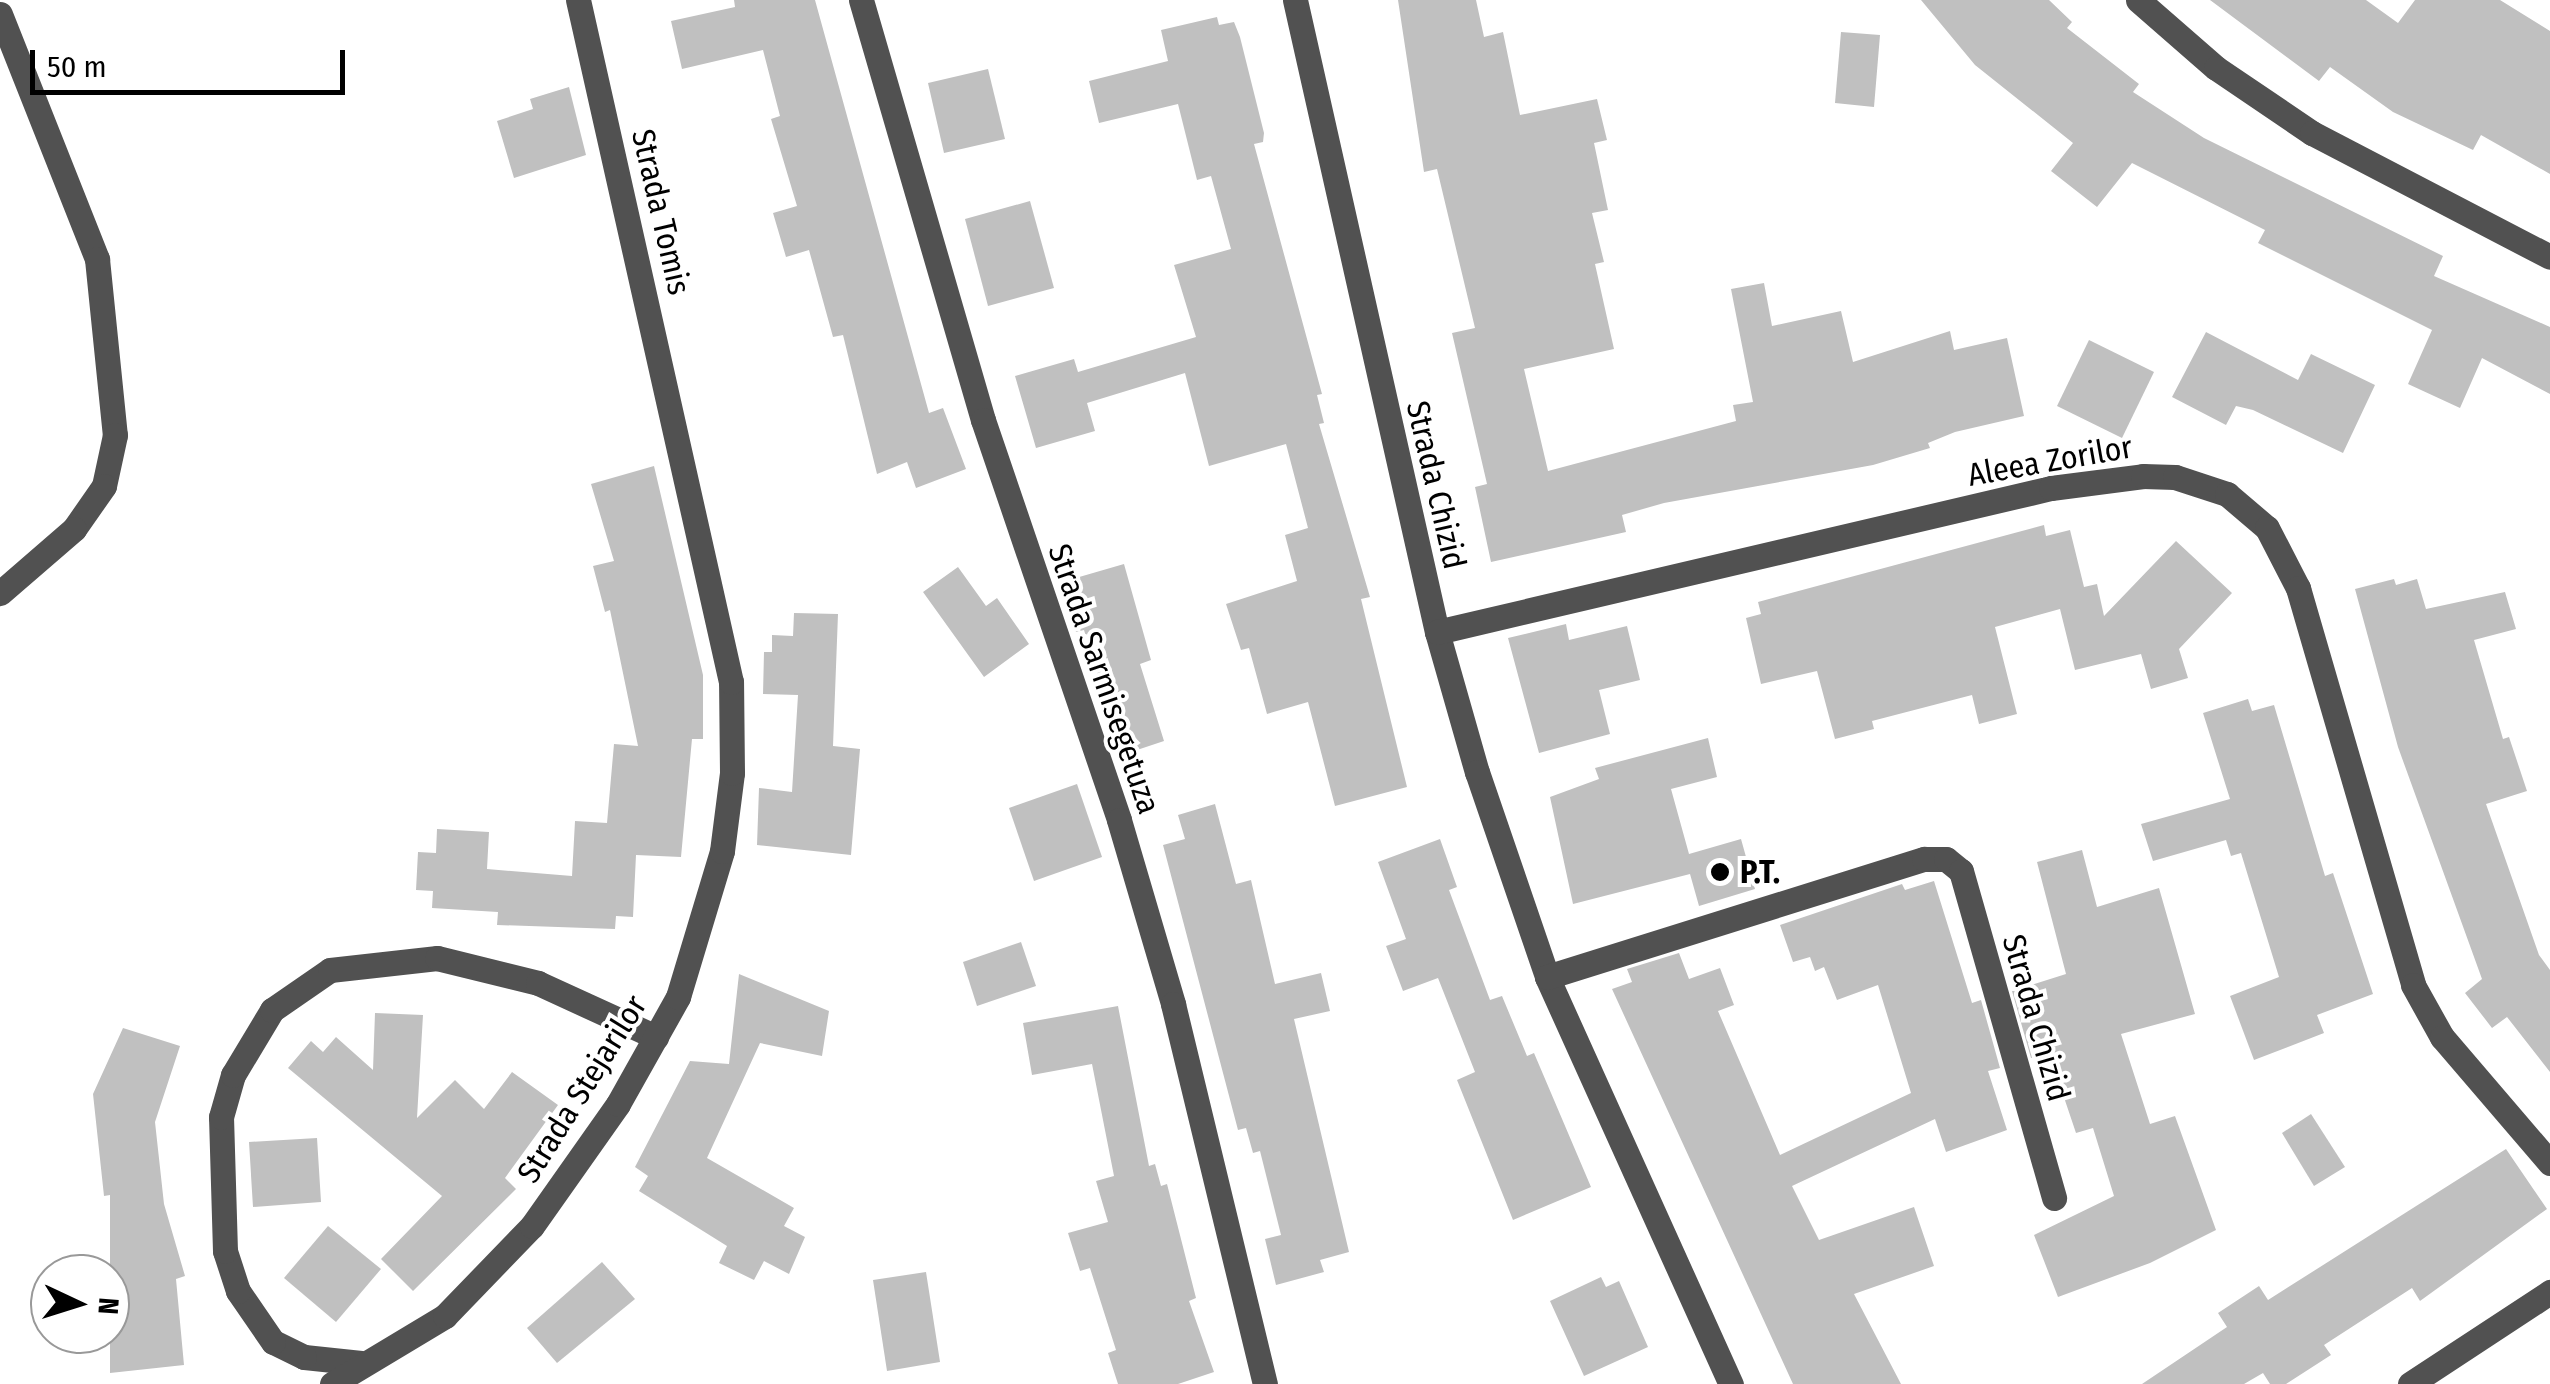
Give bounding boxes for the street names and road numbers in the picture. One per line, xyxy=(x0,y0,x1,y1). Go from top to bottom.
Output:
street label: Strada Tomis xyxy=(623,125,699,299)
street label: Strada Chizid xyxy=(1398,397,1474,573)
street label: Aleea Zorilor xyxy=(1965,428,2135,494)
street label: Strada Sarmisegetuza xyxy=(1040,539,1168,819)
street label: Strada Chizid xyxy=(1994,930,2078,1106)
street label: Strada Stejarilor xyxy=(509,988,655,1190)

